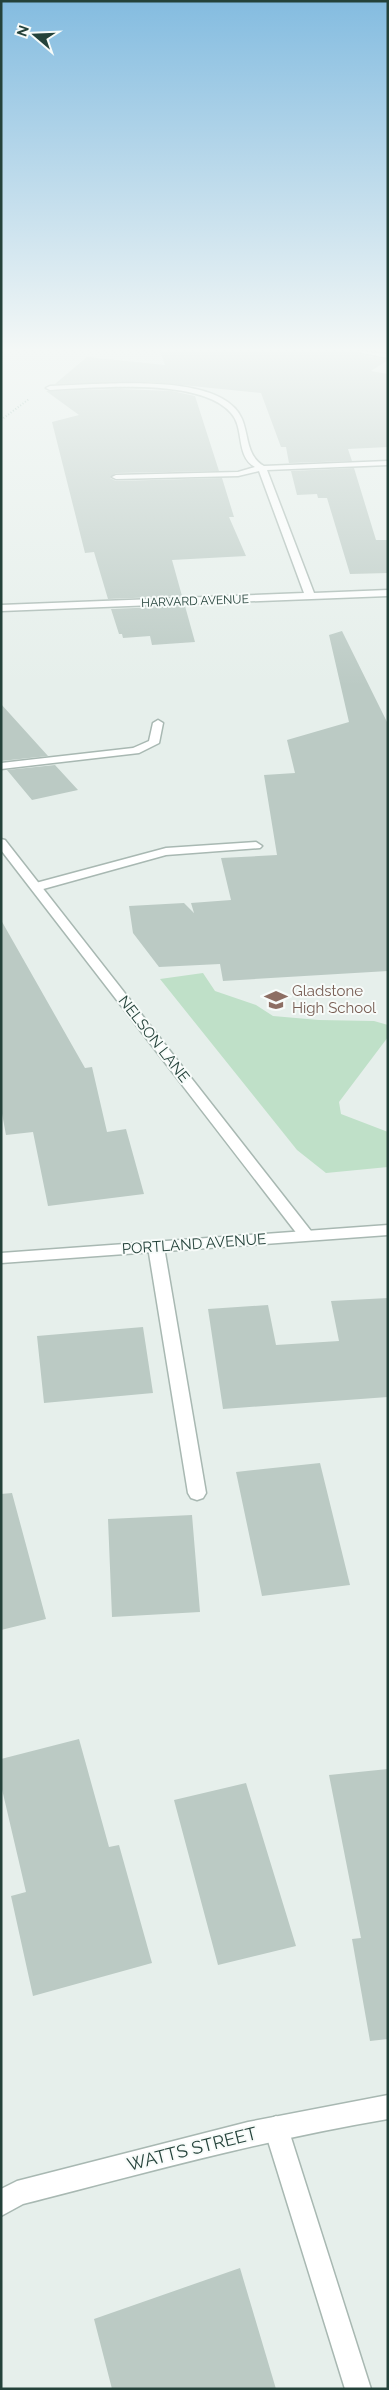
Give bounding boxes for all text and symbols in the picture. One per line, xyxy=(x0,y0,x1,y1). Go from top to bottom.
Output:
north arrow xyxy=(10,10,60,60)
text: N xyxy=(13,23,32,38)
street label: HARVARD AVENUE xyxy=(141,592,249,610)
place label: Gladstone High School xyxy=(292,982,377,1017)
school or university icon: Gladstone High School xyxy=(263,987,289,1013)
street label: NELSON LANE xyxy=(115,992,193,1086)
street label: PORTLAND AVENUE xyxy=(121,1230,267,1258)
street label: WATTS STREET xyxy=(125,2122,259,2175)

